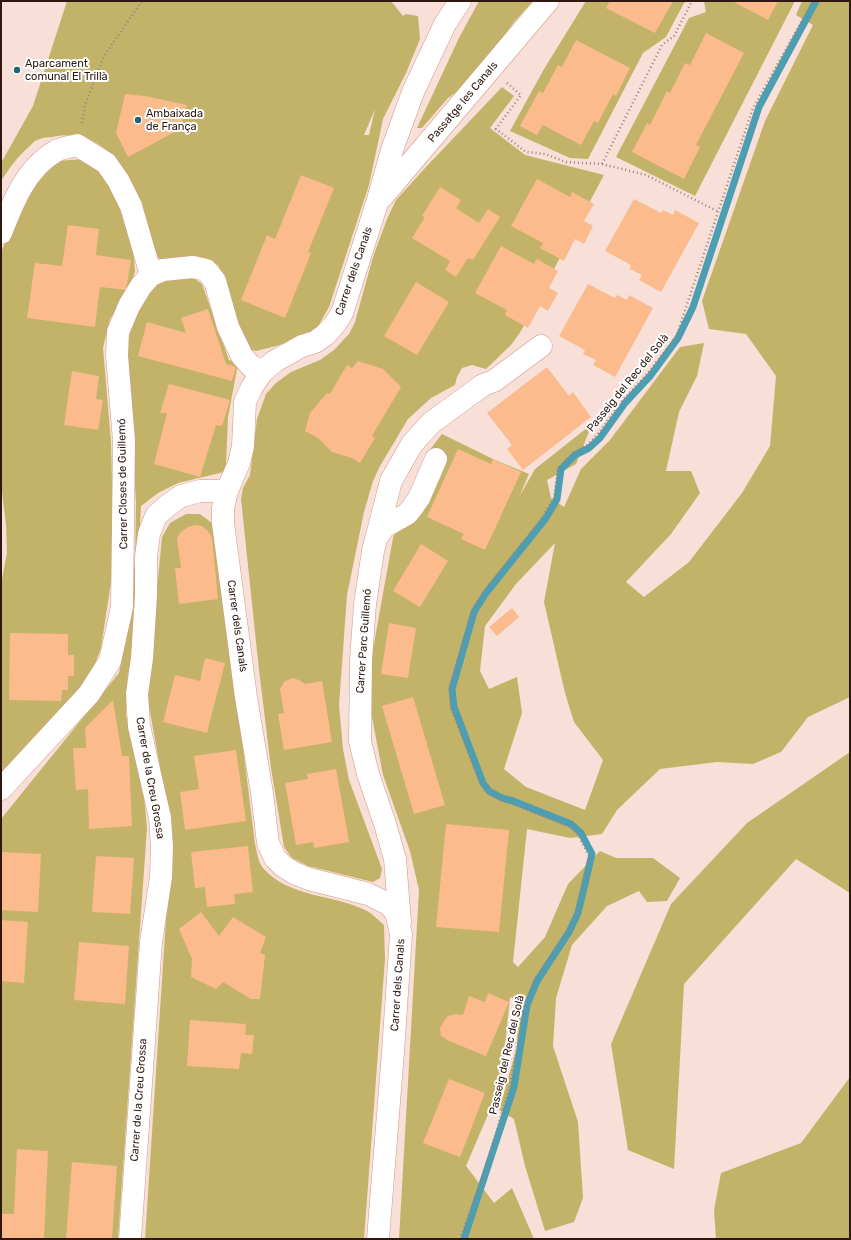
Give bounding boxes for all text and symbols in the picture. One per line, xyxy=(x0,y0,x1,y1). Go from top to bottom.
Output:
place label: Aparcament comunal El Trillà xyxy=(25,57,108,83)
street label: Passatge les Canals xyxy=(425,59,501,145)
marker: Aparcament comunal El Trillà xyxy=(12,65,22,75)
place label: Ambaixada de França xyxy=(146,107,203,133)
marker: Ambaixada de França xyxy=(133,115,143,125)
street label: Carrer dels Canals xyxy=(333,225,375,317)
street label: Passeig del Rec del Solà xyxy=(584,331,672,435)
street label: Carrer Closes de Guillemó xyxy=(115,418,131,550)
street label: Carrer dels Canals xyxy=(224,579,250,673)
street label: Carrer Parc Guillemó xyxy=(354,588,374,694)
street label: Carrer de la Creu Grossa xyxy=(133,716,167,840)
street label: Carrer dels Canals xyxy=(388,938,408,1032)
street label: Passeig del Rec del Solà xyxy=(487,994,527,1116)
street label: Carrer de la Creu Grossa xyxy=(128,1038,150,1162)

